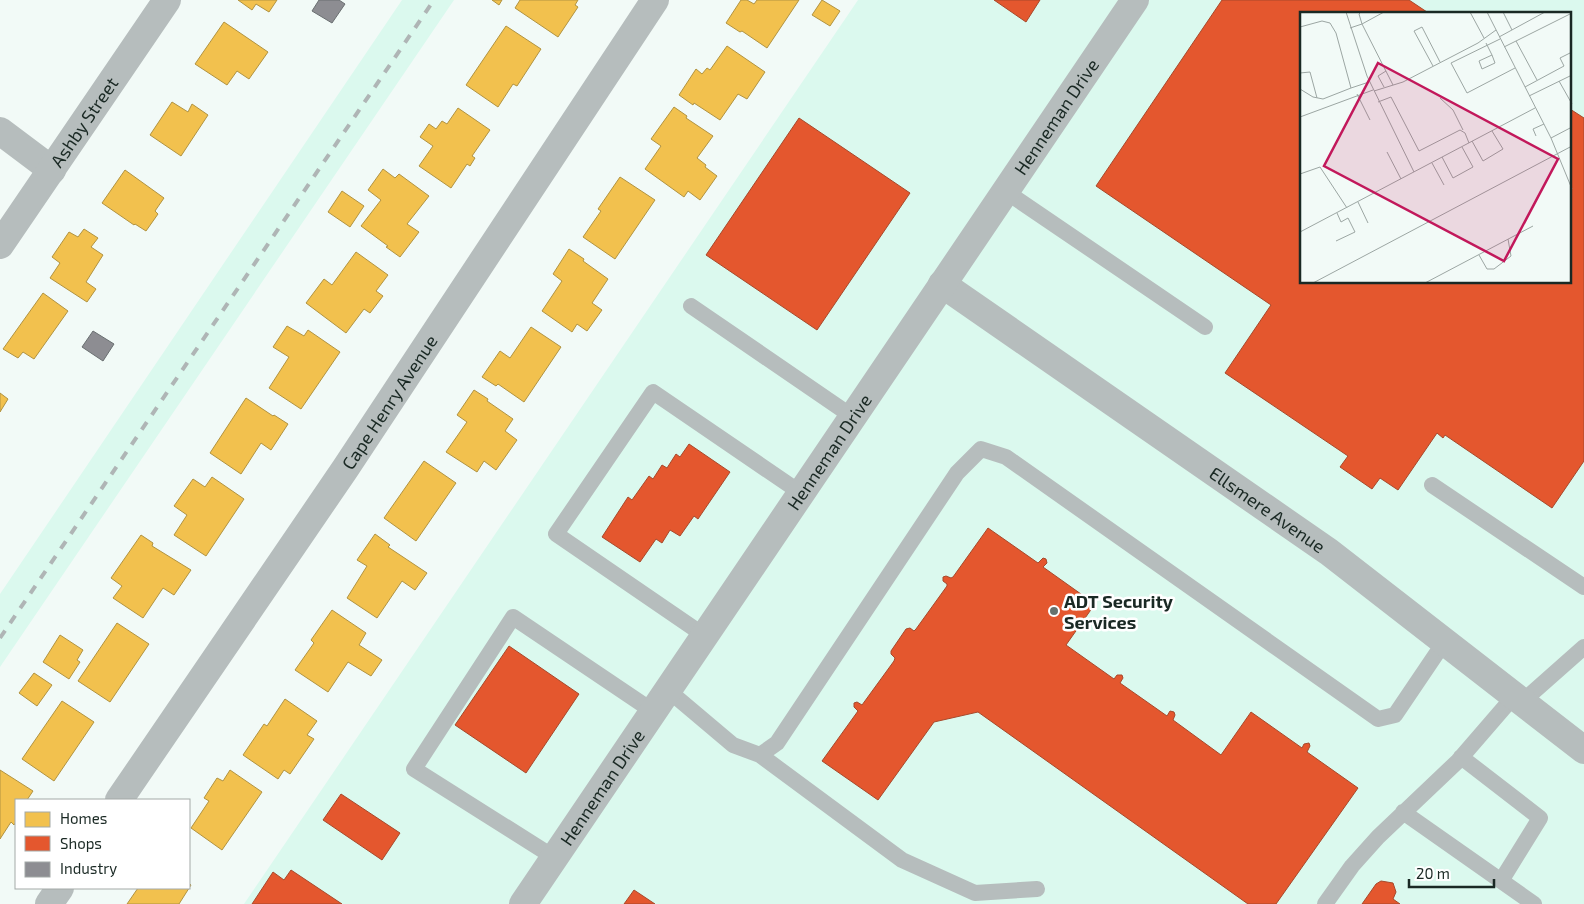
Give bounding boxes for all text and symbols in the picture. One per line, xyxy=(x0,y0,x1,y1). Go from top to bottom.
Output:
inset map xyxy=(1300,12,1572,284)
street label: Henneman Drive xyxy=(1009,54,1103,179)
street label: Ashby Street xyxy=(45,73,122,171)
street label: Cape Henry Avenue xyxy=(337,331,442,474)
street label: Henneman Drive xyxy=(782,390,876,514)
street label: Ellsmere Avenue xyxy=(1205,462,1330,557)
place label: ADT Security Services xyxy=(1064,590,1174,633)
marker: ADT Security Services xyxy=(1048,605,1060,617)
street label: Henneman Drive xyxy=(555,725,649,849)
legend xyxy=(15,799,190,889)
text: Homes xyxy=(60,809,107,827)
text: Shops xyxy=(60,834,102,852)
scale bar xyxy=(1409,856,1494,888)
text: Industry xyxy=(60,859,117,877)
text: 20 m xyxy=(1416,864,1450,882)

